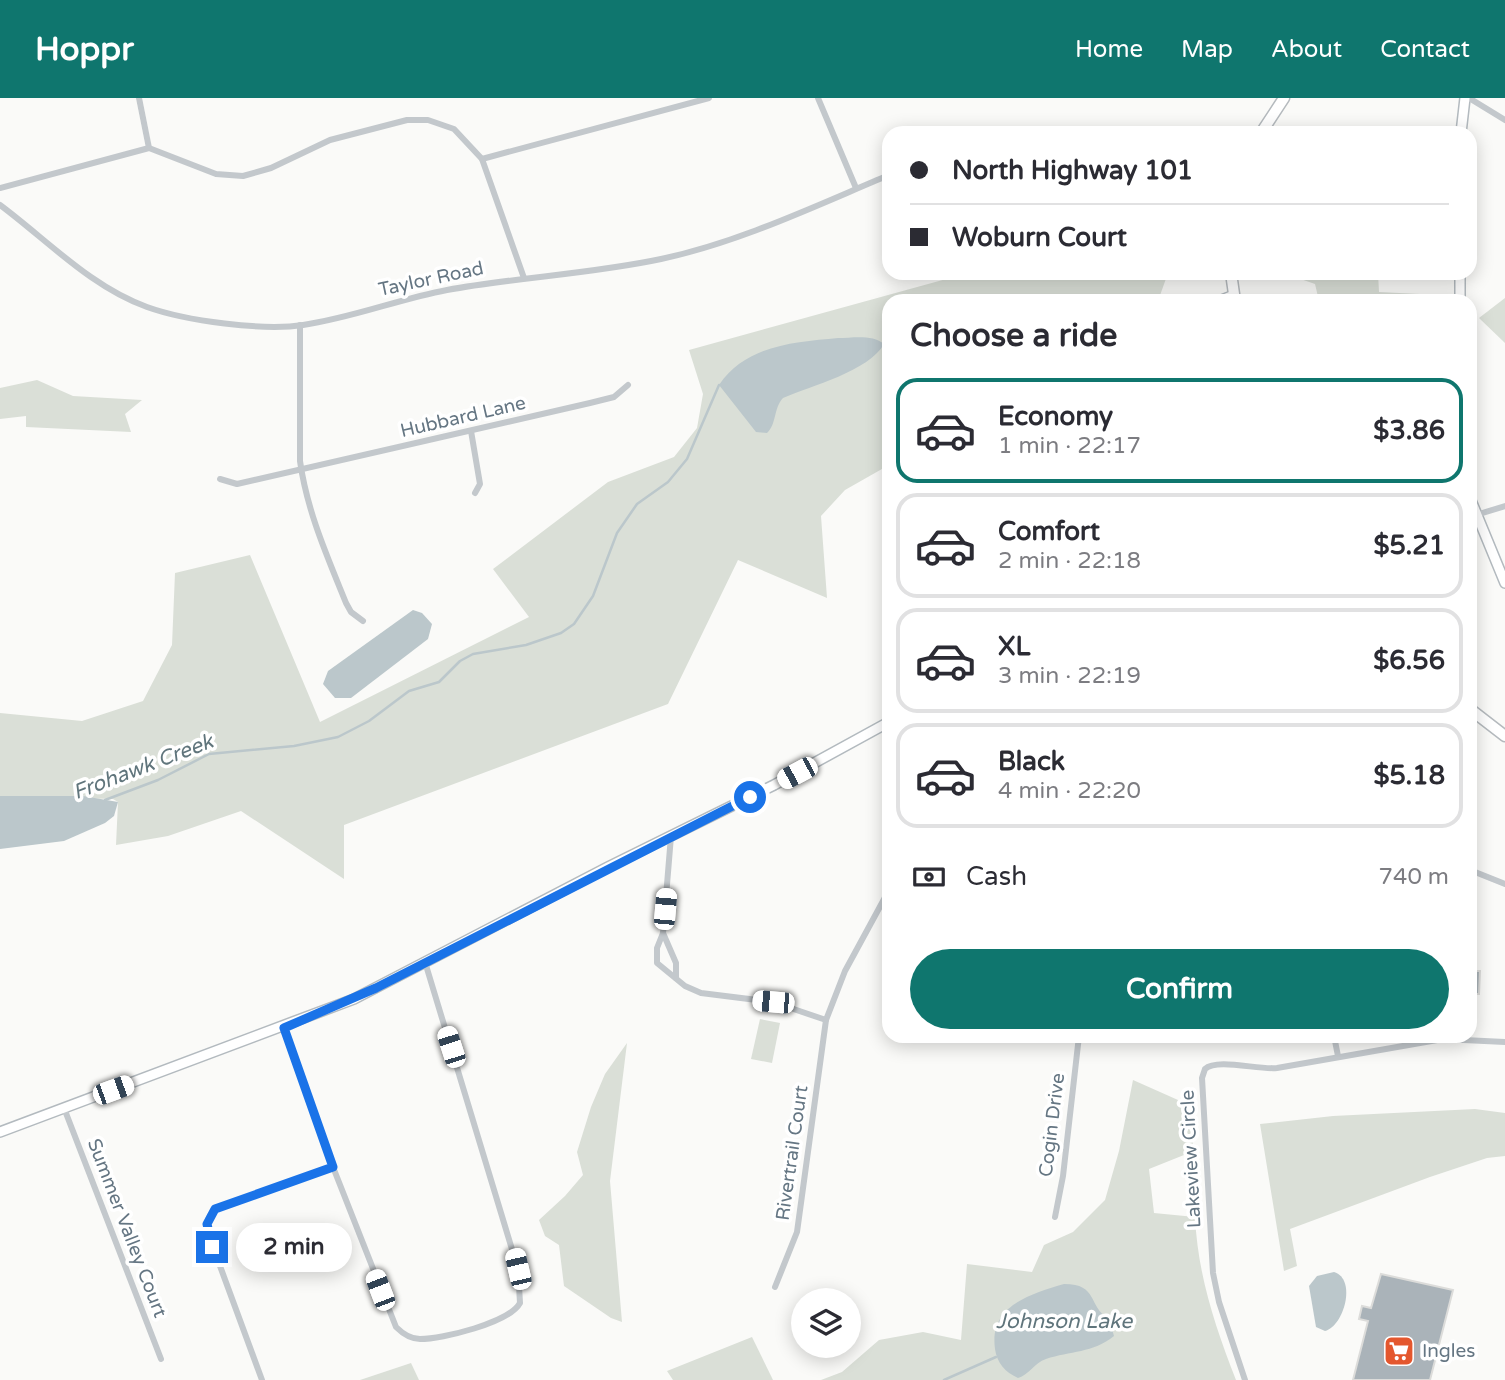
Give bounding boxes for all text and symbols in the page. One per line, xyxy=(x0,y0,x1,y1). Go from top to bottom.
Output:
text: Hoppr xyxy=(35,30,134,69)
text: Home xyxy=(1075,35,1143,64)
text: Map xyxy=(1181,35,1233,64)
text: About xyxy=(1271,35,1342,64)
text: Contact xyxy=(1380,35,1470,64)
text: North Highway 101 xyxy=(952,155,1193,186)
text: Woburn Court xyxy=(952,222,1127,253)
street label: Taylor Road xyxy=(376,257,486,301)
text: Choose a ride xyxy=(910,317,1117,355)
street label: Hubbard Lane xyxy=(398,392,528,442)
icon: car xyxy=(914,399,977,462)
text: Economy xyxy=(998,401,1113,432)
text: $3.86 xyxy=(1373,415,1445,446)
text: 1 min · 22:17 xyxy=(998,432,1141,460)
icon: car xyxy=(914,514,977,577)
text: Comfort xyxy=(998,516,1100,547)
text: $5.21 xyxy=(1373,530,1445,561)
text: 2 min · 22:18 xyxy=(998,547,1141,575)
icon: car xyxy=(914,629,977,692)
text: XL xyxy=(998,631,1030,662)
text: $6.56 xyxy=(1373,645,1445,676)
text: 3 min · 22:19 xyxy=(998,662,1141,690)
water label: Frohawk Creek xyxy=(69,728,218,805)
icon: car xyxy=(914,744,977,807)
text: Black xyxy=(998,746,1065,777)
car xyxy=(774,754,821,792)
text: $5.18 xyxy=(1373,760,1445,791)
text: 4 min · 22:20 xyxy=(998,777,1141,805)
route start xyxy=(734,781,766,813)
icon: cash xyxy=(910,858,948,896)
text: Cash xyxy=(966,861,1027,892)
text: 740 m xyxy=(1379,863,1449,891)
car xyxy=(653,887,678,931)
button: Confirm xyxy=(910,949,1449,1029)
car xyxy=(752,990,795,1014)
car xyxy=(435,1024,468,1070)
street label: Cogin Drive xyxy=(1035,1072,1069,1178)
car xyxy=(90,1073,137,1107)
street label: Rivertrail Court xyxy=(772,1084,812,1222)
street label: Lakeview Circle xyxy=(1176,1089,1206,1229)
street label: Summer Valley Court xyxy=(83,1136,171,1320)
callout: 2 min xyxy=(236,1222,352,1272)
route end xyxy=(196,1231,228,1263)
text: 2 min xyxy=(263,1233,325,1261)
car xyxy=(504,1246,533,1292)
car xyxy=(363,1267,398,1313)
map controls xyxy=(791,1288,861,1358)
button: layers xyxy=(791,1288,861,1358)
water label: Johnson Lake xyxy=(996,1309,1133,1334)
supermarket icon: Ingles xyxy=(1382,1334,1416,1368)
place label: Ingles xyxy=(1422,1340,1475,1362)

